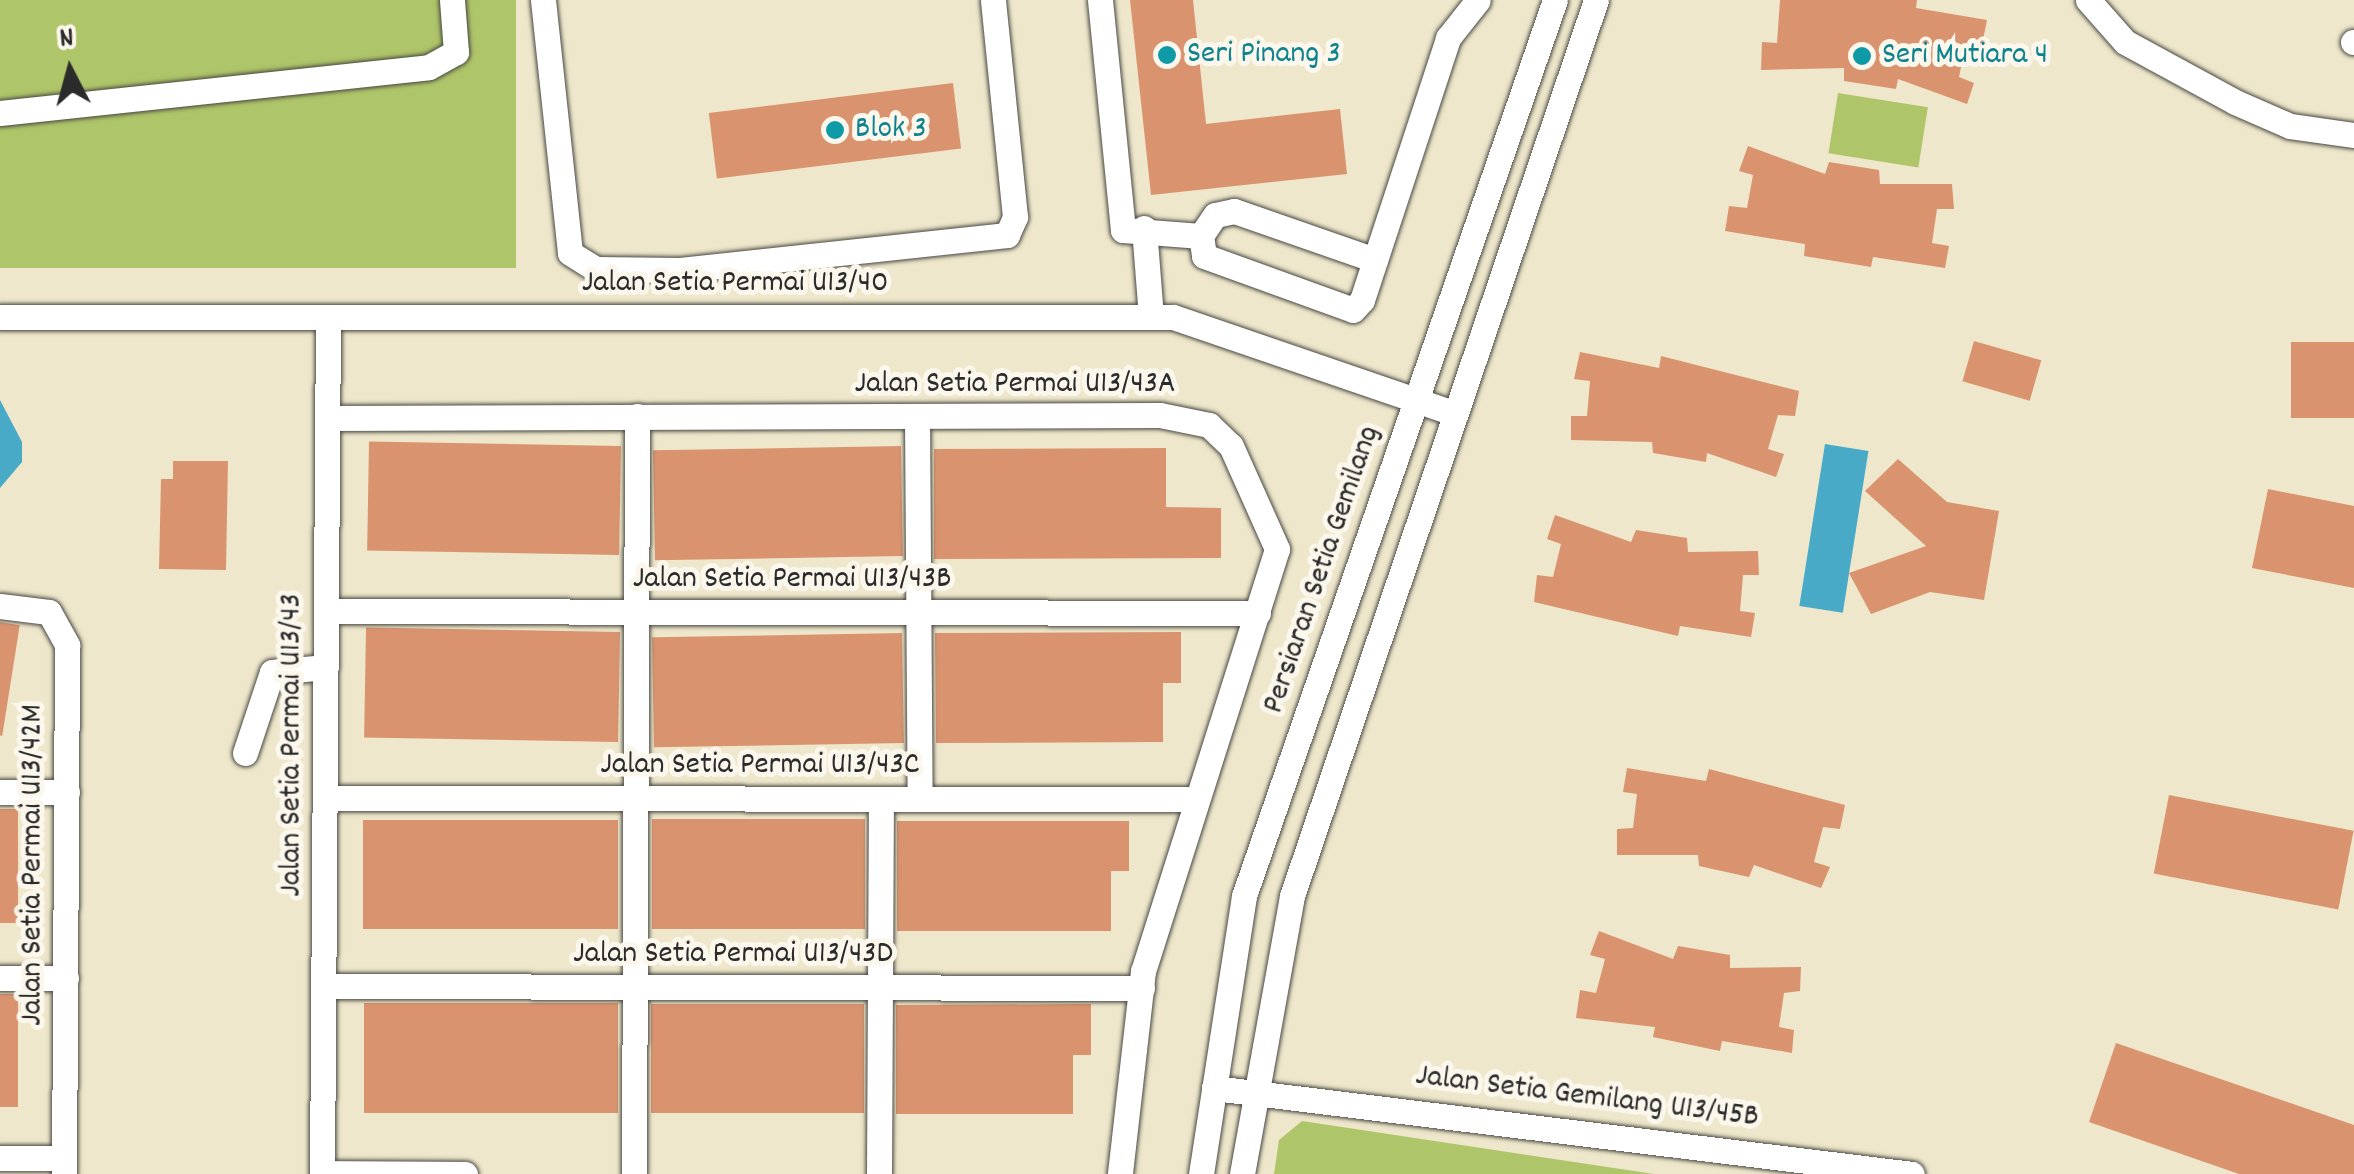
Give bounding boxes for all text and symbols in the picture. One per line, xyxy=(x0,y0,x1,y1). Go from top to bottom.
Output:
north arrow xyxy=(20,20,120,120)
text: N xyxy=(58,20,76,61)
place label: Seri Pinang 3 xyxy=(1187,36,1341,74)
place label: Seri Mutiara 4 xyxy=(1882,37,2048,75)
marker: Seri Pinang 3 xyxy=(1156,44,1178,66)
marker: Seri Mutiara 4 xyxy=(1851,45,1873,67)
place label: Blok 3 xyxy=(855,111,927,149)
marker: Blok 3 xyxy=(824,119,846,141)
street label: Jalan Setia Permai U13/40 xyxy=(582,265,888,303)
street label: Jalan Setia Permai U13/43A xyxy=(855,366,1175,404)
street label: Persiaran Setia Gemilang xyxy=(1256,421,1390,719)
street label: Jalan Setia Permai U13/43B xyxy=(633,561,951,599)
street label: Jalan Setia Permai U13/43 xyxy=(274,593,312,897)
street label: Jalan Setia Permai U13/42M xyxy=(15,704,53,1026)
street label: Jalan Setia Permai U13/43C xyxy=(600,747,920,785)
street label: Jalan Setia Permai U13/43D xyxy=(573,936,893,974)
street label: Jalan Setia Gemilang U13/45B xyxy=(1413,1058,1761,1138)

